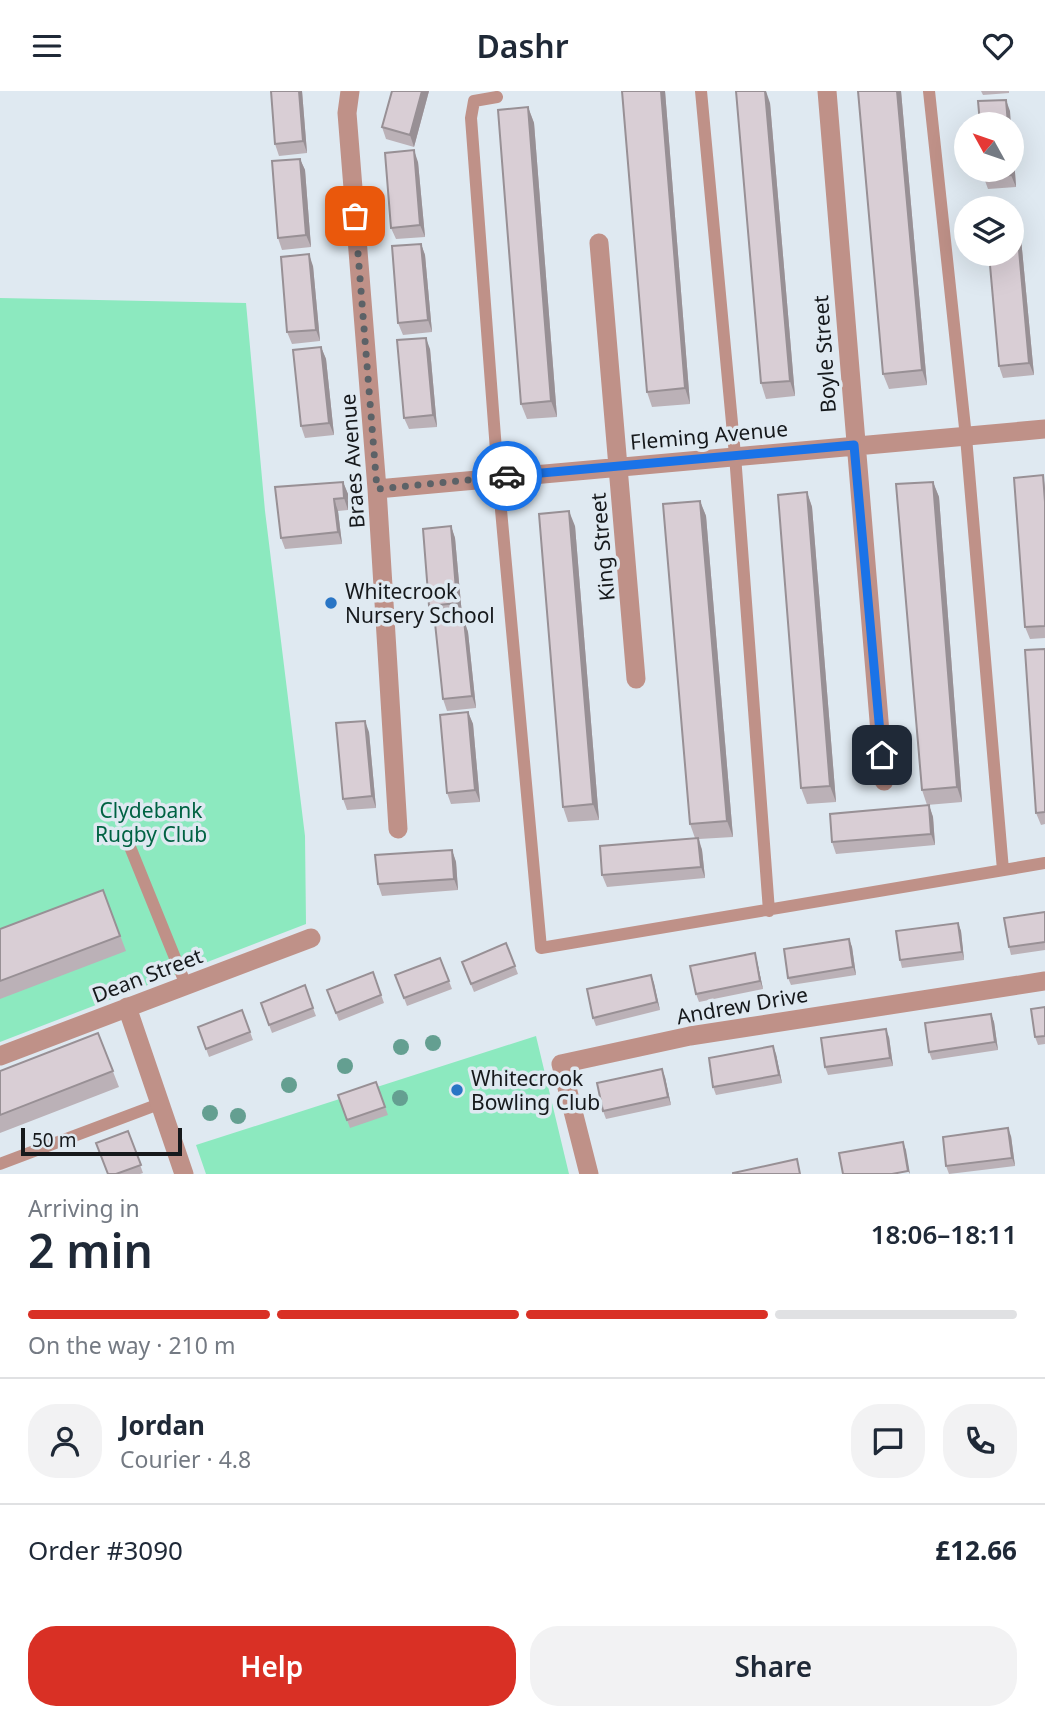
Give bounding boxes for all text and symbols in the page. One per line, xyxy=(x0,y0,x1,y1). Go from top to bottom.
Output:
text: Dashr xyxy=(476,24,569,67)
icon: menu xyxy=(28,27,66,65)
icon: heart xyxy=(979,27,1017,65)
north arrow xyxy=(954,112,1024,182)
map controls xyxy=(954,112,1024,266)
pin xyxy=(325,186,385,246)
button: layers xyxy=(954,196,1024,266)
icon: bag xyxy=(336,197,374,235)
street label: Boyle Street xyxy=(806,294,842,414)
street label: Braes Avenue xyxy=(333,393,371,529)
street label: Fleming Avenue xyxy=(629,414,789,456)
courier xyxy=(472,441,542,511)
icon: car xyxy=(488,457,526,495)
street label: King Street xyxy=(583,491,621,602)
place label: Whitecrook Nursery School xyxy=(345,577,495,629)
marker: Whitecrook Nursery School xyxy=(323,595,339,611)
pin xyxy=(852,725,912,785)
icon: home xyxy=(863,736,901,774)
park label: Clydebank Rugby Club xyxy=(95,796,207,848)
street label: Dean Street xyxy=(88,941,207,1009)
street label: Andrew Drive xyxy=(674,980,810,1030)
place label: Whitecrook Bowling Club xyxy=(471,1064,600,1116)
marker: Whitecrook Bowling Club xyxy=(449,1082,465,1098)
scale bar xyxy=(21,1125,182,1157)
text: 50 m xyxy=(32,1127,76,1153)
text: Arriving in xyxy=(28,1192,140,1224)
text: 18:06–18:11 xyxy=(871,1216,1017,1252)
text: 2 min xyxy=(28,1219,153,1281)
text: On the way · 210 m xyxy=(28,1329,235,1361)
button: person xyxy=(28,1404,102,1478)
button: chat xyxy=(851,1404,925,1478)
button: phone xyxy=(943,1404,1017,1478)
text: Jordan xyxy=(120,1407,205,1443)
text: Courier · 4.8 xyxy=(120,1443,251,1475)
text: Order #3090 xyxy=(28,1532,183,1568)
text: £12.66 xyxy=(935,1532,1017,1568)
button: Help xyxy=(28,1626,516,1706)
button: Share xyxy=(530,1626,1017,1706)

